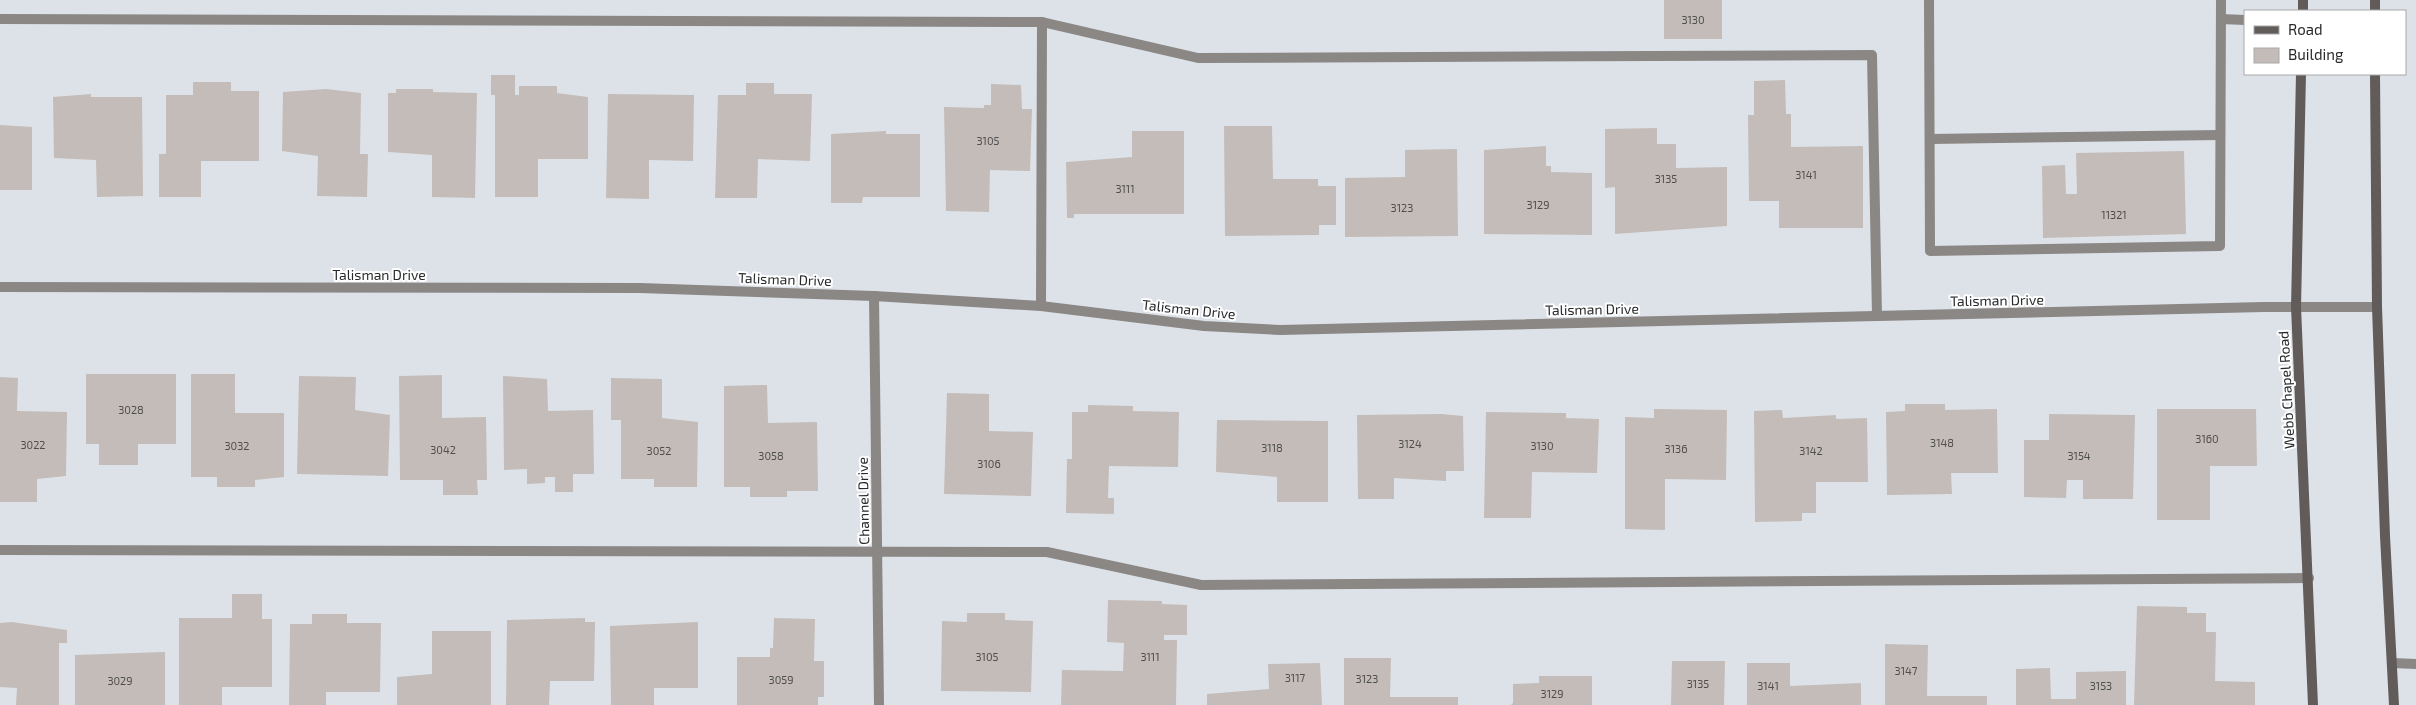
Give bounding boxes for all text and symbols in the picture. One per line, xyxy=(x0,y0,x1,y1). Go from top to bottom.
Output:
legend xyxy=(2244,10,2406,75)
house number: 3130 xyxy=(1681,13,1705,26)
text: Road xyxy=(2288,20,2323,38)
text: Building xyxy=(2288,45,2344,63)
house number: 3105 xyxy=(976,134,1000,147)
house number: 3141 xyxy=(1795,168,1817,181)
house number: 3135 xyxy=(1655,172,1677,185)
house number: 3111 xyxy=(1115,182,1135,195)
house number: 3129 xyxy=(1527,198,1549,211)
house number: 3123 xyxy=(1391,201,1413,214)
house number: 11321 xyxy=(2101,208,2127,221)
street label: Talisman Drive xyxy=(332,266,426,283)
street label: Talisman Drive xyxy=(738,269,832,289)
street label: Talisman Drive xyxy=(1950,291,2044,309)
street label: Talisman Drive xyxy=(1142,296,1236,322)
street label: Talisman Drive xyxy=(1545,300,1639,318)
street label: Webb Chapel Road xyxy=(2274,331,2298,449)
house number: 3028 xyxy=(118,403,144,416)
house number: 3160 xyxy=(2195,432,2219,445)
house number: 3148 xyxy=(1930,436,1954,449)
house number: 3124 xyxy=(1398,437,1422,450)
house number: 3022 xyxy=(20,438,46,451)
house number: 3032 xyxy=(224,439,250,452)
house number: 3130 xyxy=(1530,439,1554,452)
house number: 3118 xyxy=(1261,441,1283,454)
house number: 3136 xyxy=(1665,442,1687,455)
house number: 3042 xyxy=(430,443,456,456)
house number: 3052 xyxy=(647,444,671,457)
house number: 3142 xyxy=(1799,444,1823,457)
house number: 3058 xyxy=(758,449,784,462)
house number: 3154 xyxy=(2067,449,2091,462)
street label: Channel Drive xyxy=(854,457,872,545)
house number: 3106 xyxy=(977,457,1001,470)
house number: 3105 xyxy=(975,650,999,663)
house number: 3111 xyxy=(1140,650,1160,663)
house number: 3147 xyxy=(1895,664,1918,677)
house number: 3117 xyxy=(1285,671,1306,684)
house number: 3123 xyxy=(1356,672,1378,685)
house number: 3059 xyxy=(769,673,793,686)
house number: 3029 xyxy=(107,674,133,687)
house number: 3135 xyxy=(1687,677,1709,690)
house number: 3141 xyxy=(1757,679,1779,692)
house number: 3153 xyxy=(2090,679,2112,692)
house number: 3129 xyxy=(1541,687,1563,700)

